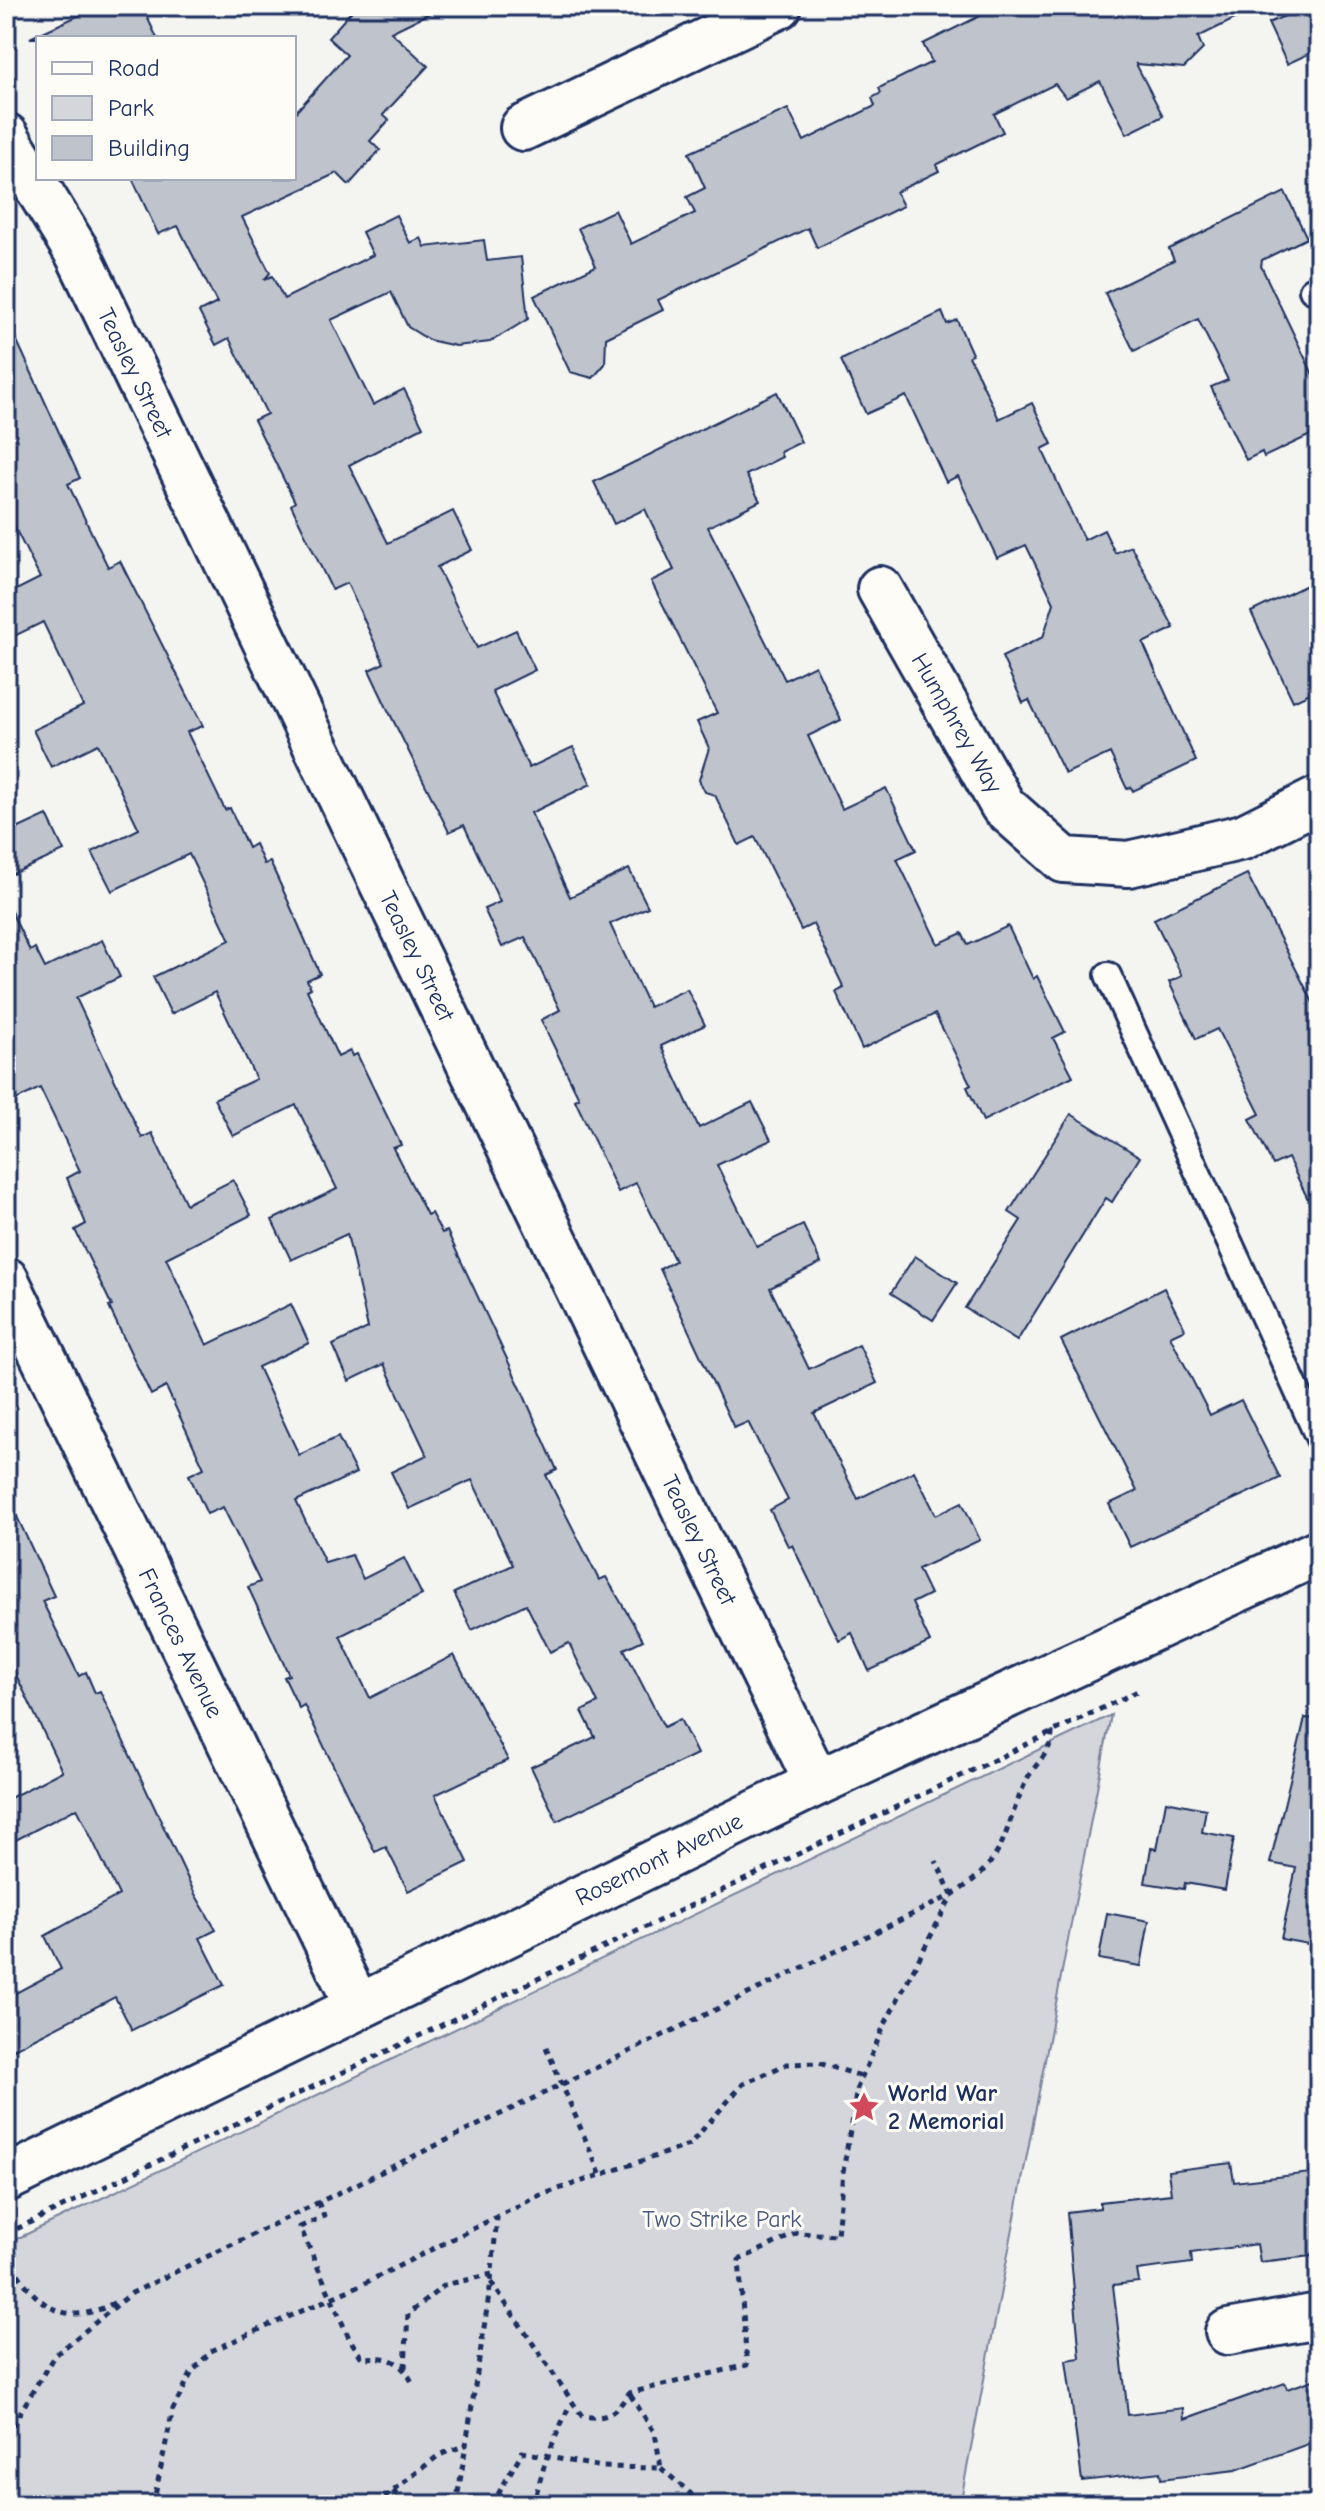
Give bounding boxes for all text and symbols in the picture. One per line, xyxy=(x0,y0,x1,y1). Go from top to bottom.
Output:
legend xyxy=(36,36,296,180)
text: Road xyxy=(108,54,160,82)
text: Park xyxy=(108,94,154,122)
text: Building xyxy=(108,134,190,162)
street label: Teasley Street xyxy=(91,303,179,444)
street label: Humphrey Way xyxy=(906,648,1009,798)
street label: Teasley Street xyxy=(373,886,461,1027)
street label: Teasley Street xyxy=(655,1470,743,1611)
street label: Frances Avenue xyxy=(133,1563,229,1723)
street label: Rosemont Avenue xyxy=(571,1806,747,1912)
place label: World War 2 Memorial xyxy=(888,2079,1005,2135)
place icon: World War 2 Memorial xyxy=(847,2090,881,2124)
park label: Two Strike Park xyxy=(642,2205,802,2233)

